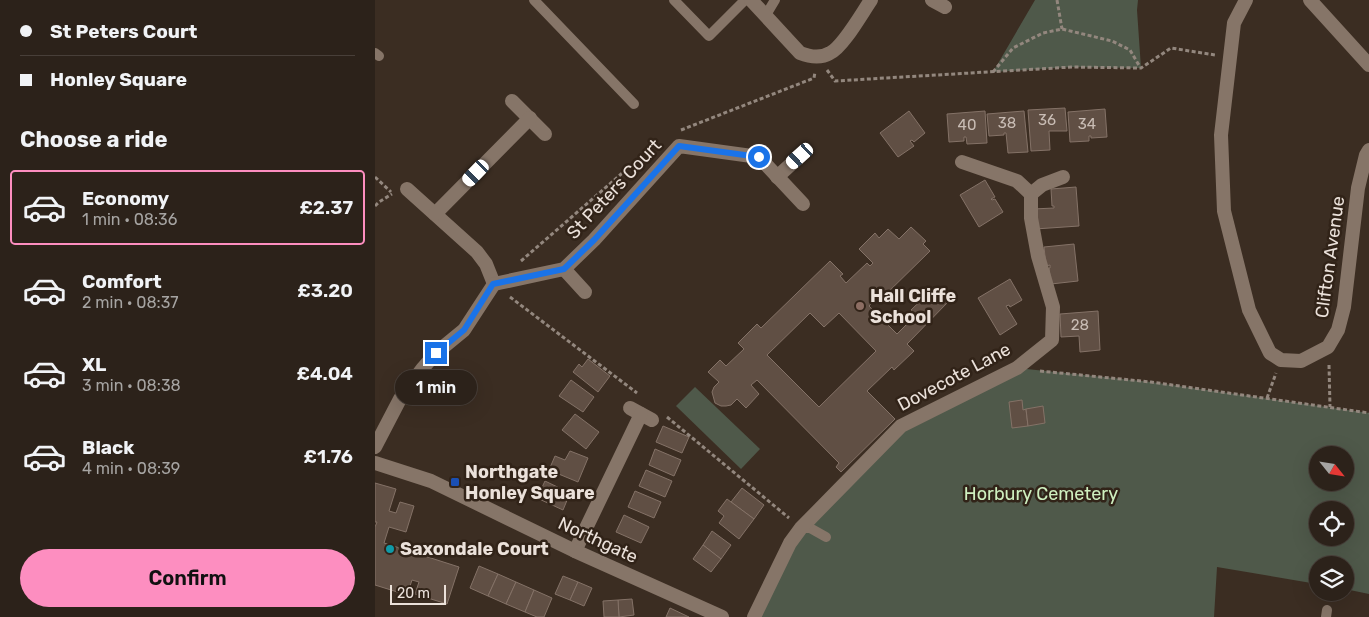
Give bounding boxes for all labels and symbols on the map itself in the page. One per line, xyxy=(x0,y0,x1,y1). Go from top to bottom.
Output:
house number: 36 xyxy=(1038,111,1056,129)
house number: 38 xyxy=(998,114,1016,132)
house number: 34 xyxy=(1078,115,1096,133)
house number: 40 xyxy=(958,116,976,134)
street label: St Peters Court xyxy=(562,134,666,244)
car xyxy=(783,140,816,172)
route start xyxy=(748,146,770,168)
car xyxy=(460,157,491,189)
street label: Clifton Avenue xyxy=(1311,195,1349,319)
place label: Hall Cliffe School xyxy=(870,285,956,328)
marker: Hall Cliffe School xyxy=(854,300,866,312)
house number: 28 xyxy=(1071,316,1089,334)
street label: Dovecote Lane xyxy=(894,338,1014,416)
route end xyxy=(425,342,447,364)
callout: 1 min xyxy=(395,370,477,406)
north arrow xyxy=(1309,446,1354,491)
place label: Northgate Honley Square xyxy=(465,461,595,504)
marker: Northgate Honley Square xyxy=(449,476,461,488)
park label: Horbury Cemetery xyxy=(964,483,1118,505)
street label: Northgate xyxy=(555,512,641,568)
place label: Saxondale Court xyxy=(400,538,549,560)
marker: Saxondale Court xyxy=(384,543,396,555)
scale bar xyxy=(390,582,446,605)

